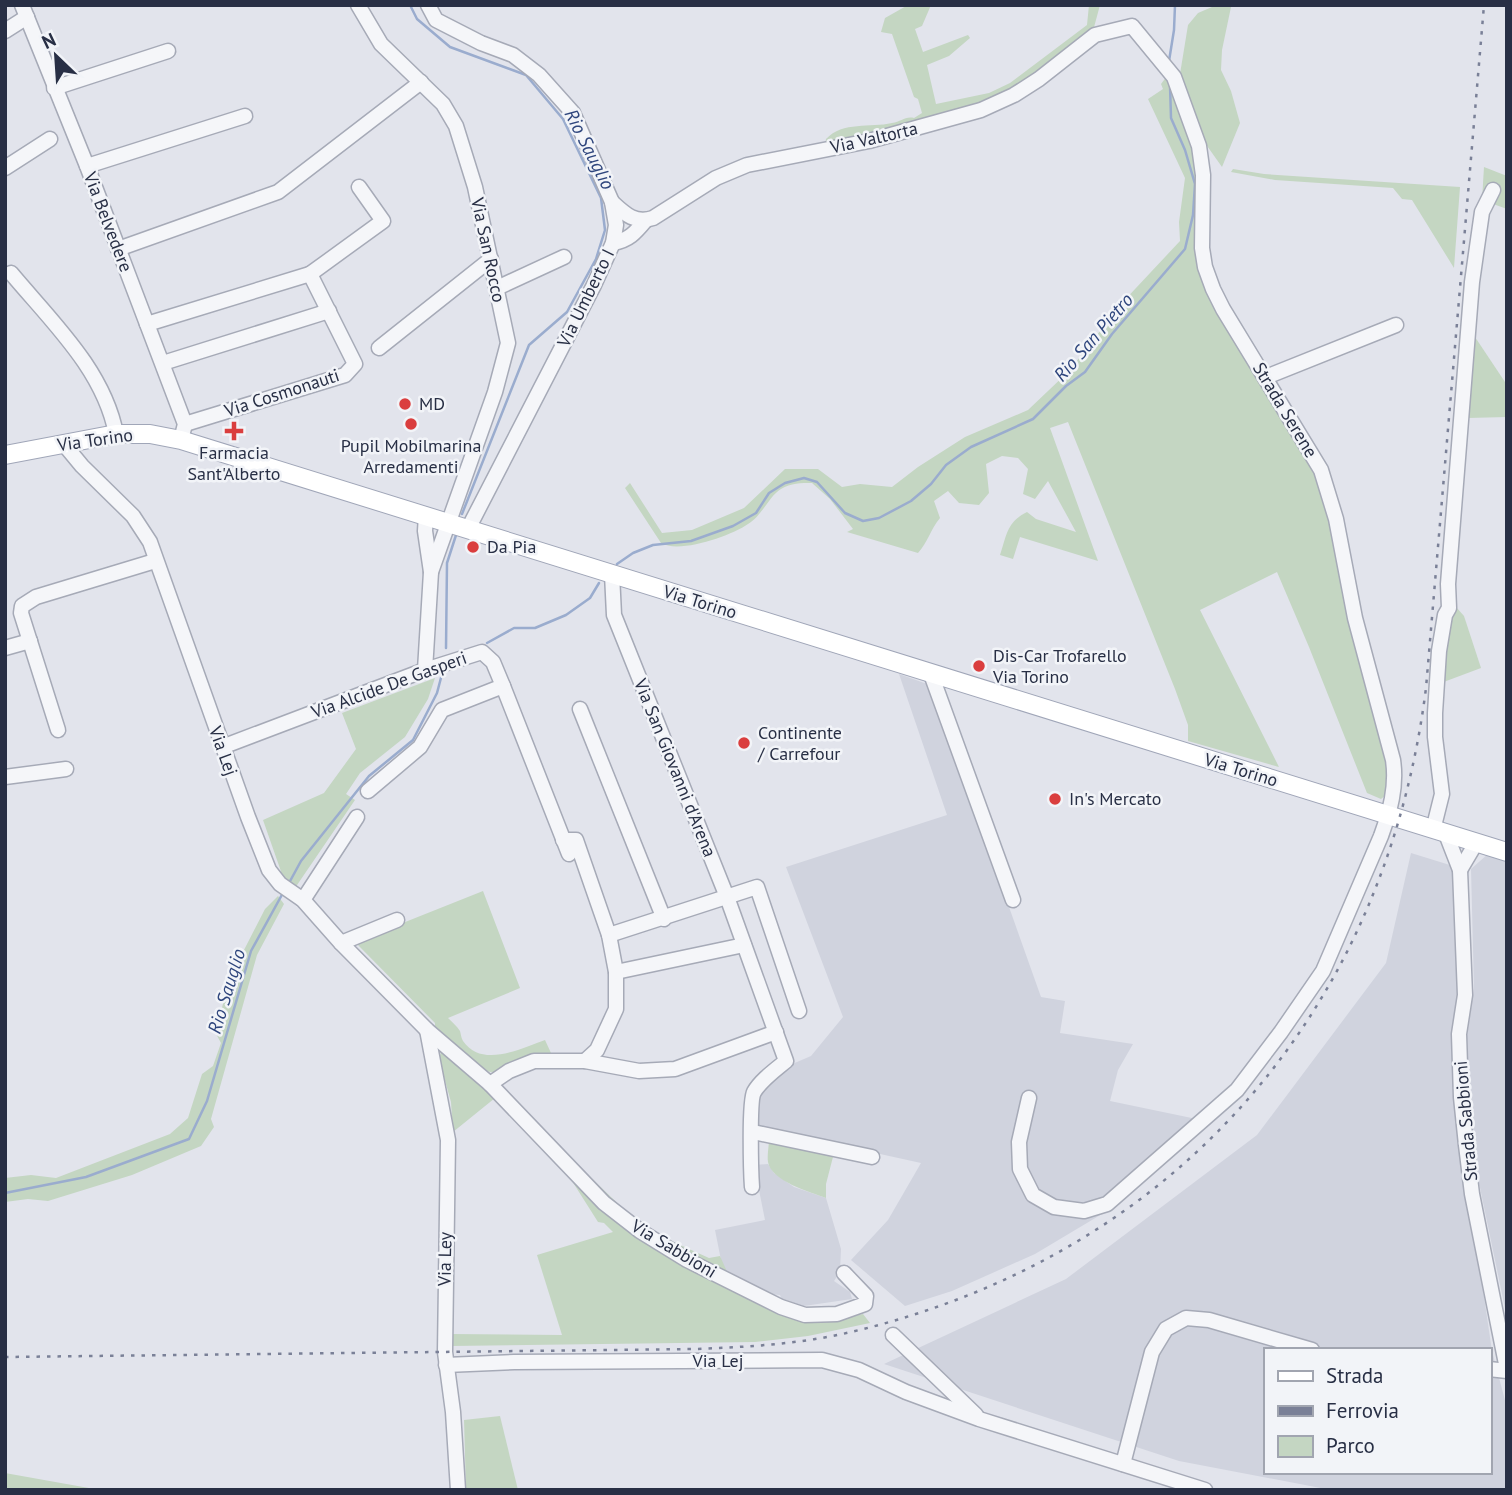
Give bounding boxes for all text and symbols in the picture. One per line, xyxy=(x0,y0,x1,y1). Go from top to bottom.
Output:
north arrow xyxy=(21,21,91,91)
text: N xyxy=(38,27,60,54)
water label: Rio Sauglio xyxy=(559,105,621,193)
street label: Via Valtorta xyxy=(827,116,920,159)
street label: Via Belvedere xyxy=(78,168,138,275)
street label: Via San Rocco xyxy=(466,194,511,304)
street label: Via Umberto I xyxy=(551,245,619,351)
water label: Rio San Pietro xyxy=(1048,288,1138,386)
street label: Strada Serene xyxy=(1248,358,1323,462)
street label: Via Cosmonauti xyxy=(221,363,342,422)
place label: MD xyxy=(419,392,445,415)
marker: MD xyxy=(397,396,413,412)
marker: Pupil Mobilmarina Arredamenti xyxy=(403,416,419,432)
street label: Via Torino xyxy=(55,423,134,456)
marker: Farmacia Sant'Alberto xyxy=(226,423,242,439)
place label: Pupil Mobilmarina Arredamenti xyxy=(341,434,481,478)
place label: Farmacia Sant'Alberto xyxy=(187,441,281,485)
place label: Da Pia xyxy=(487,535,536,558)
marker: Da Pia xyxy=(465,539,481,555)
street label: Via Torino xyxy=(659,579,740,624)
place label: Dis-Car Trofarello Via Torino xyxy=(992,644,1127,688)
street label: Via Alcide De Gasperi xyxy=(307,646,470,724)
marker: Dis-Car Trofarello Via Torino xyxy=(971,658,987,674)
street label: Via San Giovanni d'Arena xyxy=(629,674,722,860)
place label: Continente / Carrefour xyxy=(757,721,842,765)
street label: Via Lej xyxy=(204,722,243,779)
marker: Continente / Carrefour xyxy=(736,735,752,751)
street label: Via Torino xyxy=(1200,747,1281,792)
place label: In's Mercato xyxy=(1069,787,1161,810)
marker: In's Mercato xyxy=(1047,791,1063,807)
water label: Rio Sauglio xyxy=(202,946,250,1036)
street label: Strada Sabbioni xyxy=(1449,1060,1482,1182)
street label: Via Sabbioni xyxy=(626,1214,721,1283)
street label: Via Ley xyxy=(433,1231,456,1287)
legend xyxy=(1264,1348,1491,1474)
street label: Via Lej xyxy=(692,1349,743,1372)
text: Strada xyxy=(1326,1362,1384,1389)
text: Ferrovia xyxy=(1326,1397,1399,1424)
text: Parco xyxy=(1326,1432,1375,1459)

